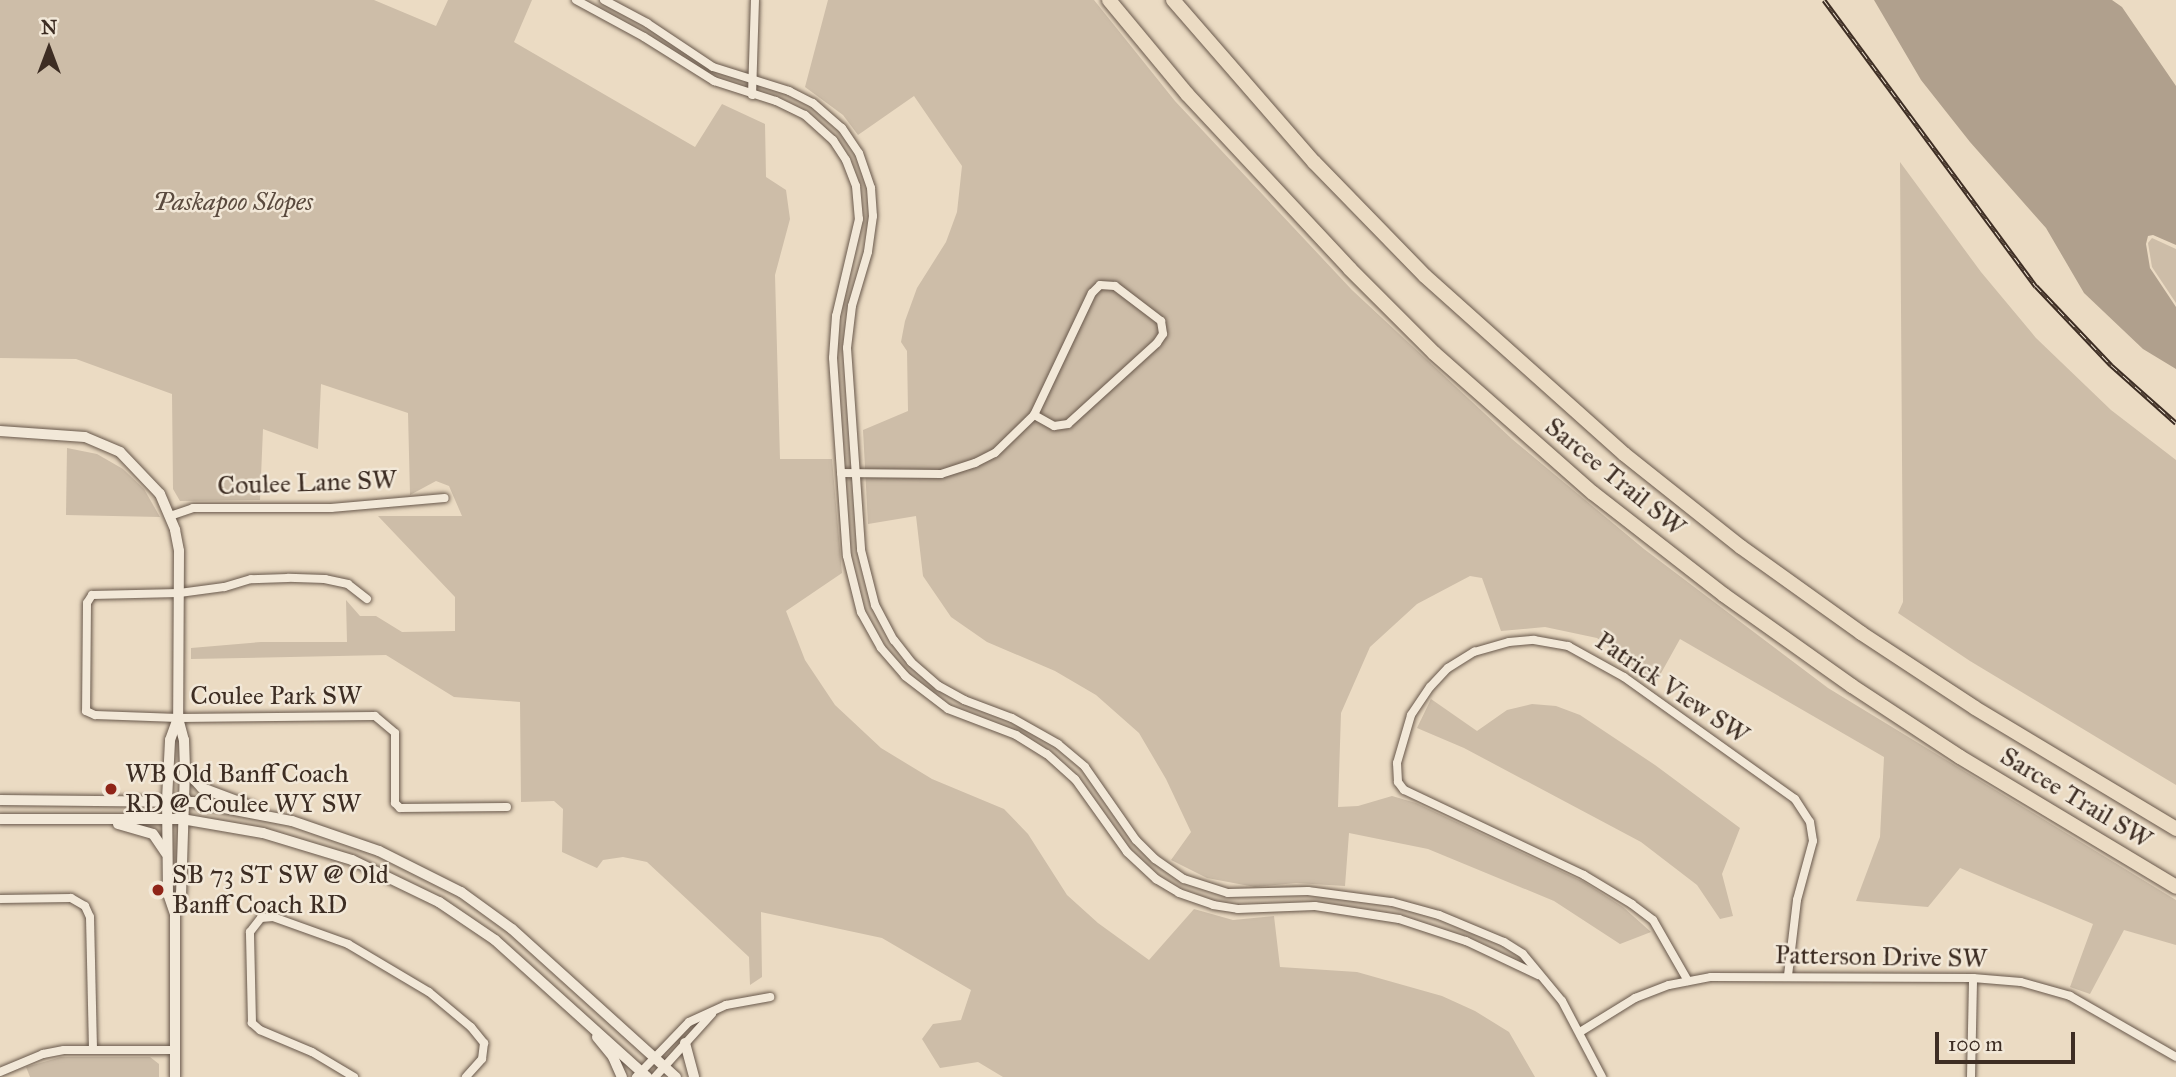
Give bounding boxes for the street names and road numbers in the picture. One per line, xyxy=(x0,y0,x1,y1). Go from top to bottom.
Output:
street label: Sarcee Trail SW xyxy=(1539,411,1691,543)
street label: Coulee Lane SW xyxy=(217,464,397,502)
street label: Patrick View SW xyxy=(1589,625,1755,751)
street label: Coulee Park SW xyxy=(190,680,362,712)
street label: Sarcee Trail SW xyxy=(1995,741,2157,855)
street label: Patterson Drive SW xyxy=(1775,940,1987,974)

